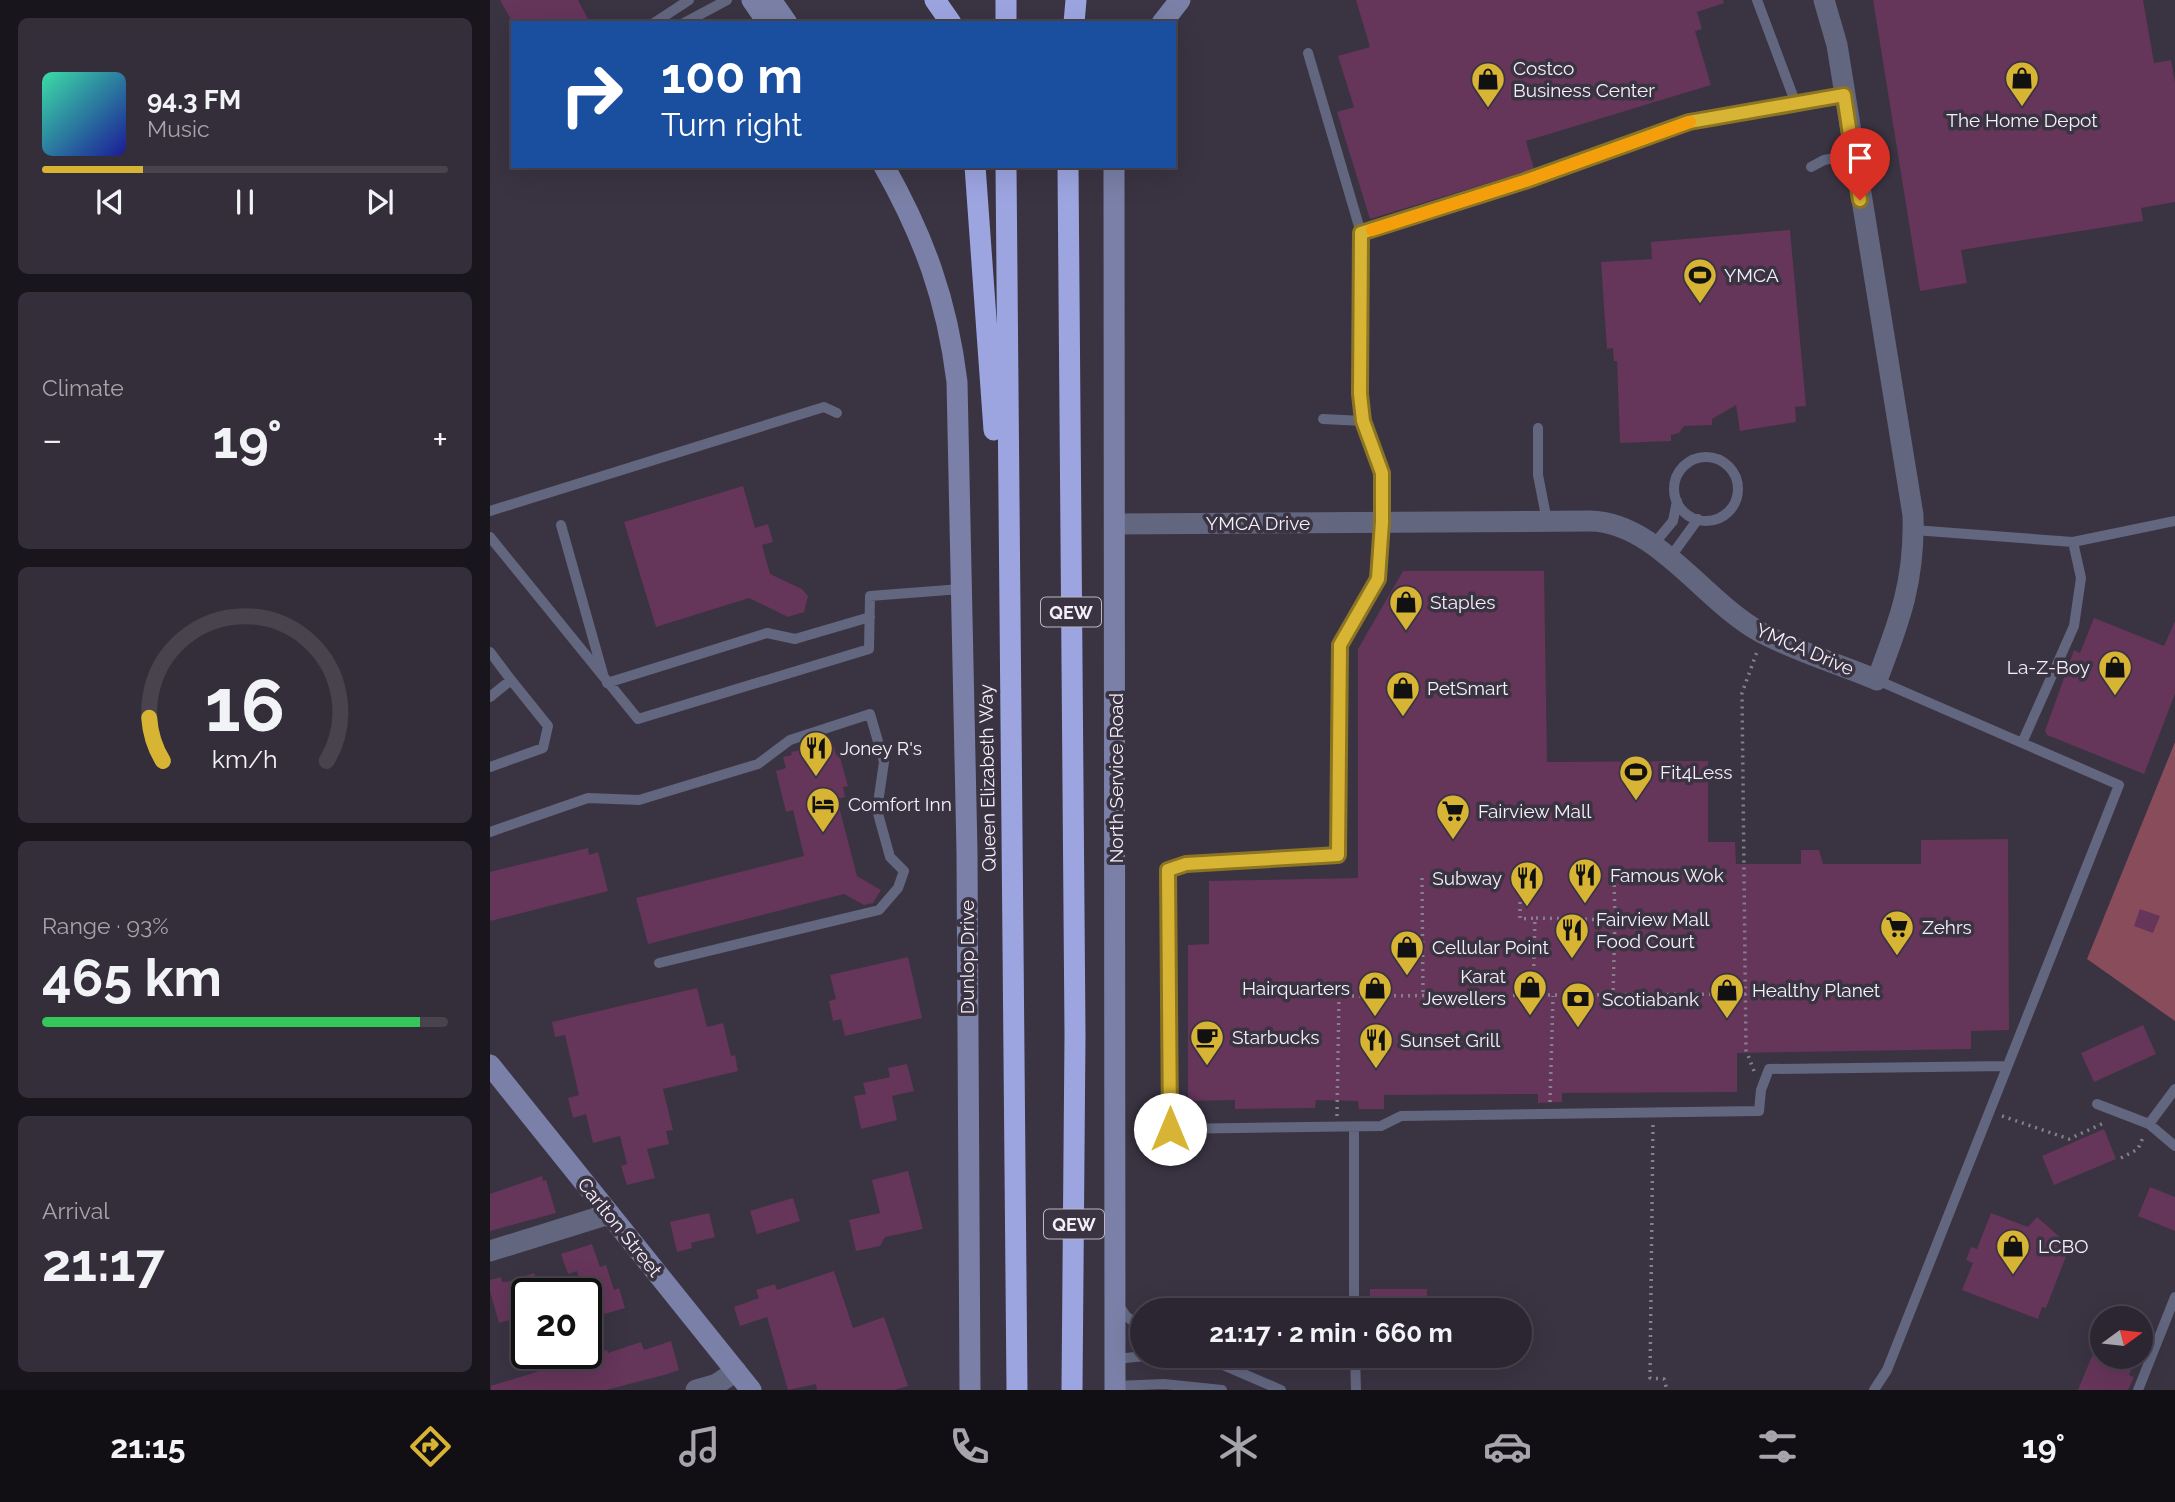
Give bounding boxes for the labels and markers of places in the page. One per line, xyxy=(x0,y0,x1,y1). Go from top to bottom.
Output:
place label: Costco Business Center xyxy=(1513,57,1655,101)
shop icon: The Home Depot xyxy=(2003,59,2041,108)
shop icon: Costco Business Center xyxy=(1469,60,1507,109)
place label: The Home Depot xyxy=(1946,109,2098,131)
pin xyxy=(1830,128,1890,200)
sports icon: YMCA xyxy=(1681,256,1719,305)
place label: YMCA xyxy=(1724,264,1779,286)
shop icon: Staples xyxy=(1387,583,1425,632)
place label: Staples xyxy=(1430,591,1495,613)
shop icon: La-Z-Boy xyxy=(2096,648,2134,697)
place label: La-Z-Boy xyxy=(2007,656,2090,678)
shop icon: PetSmart xyxy=(1384,669,1422,718)
place label: PetSmart xyxy=(1427,677,1509,699)
restaurant icon: Joney R's xyxy=(797,729,835,778)
place label: Joney R's xyxy=(840,737,922,759)
sports icon: Fit4Less xyxy=(1617,753,1655,802)
place label: Fit4Less xyxy=(1660,761,1732,783)
hotel icon: Comfort Inn xyxy=(804,785,842,834)
supermarket icon: Fairview Mall xyxy=(1434,792,1472,841)
place label: Comfort Inn xyxy=(848,793,952,815)
place label: Fairview Mall xyxy=(1478,800,1592,822)
restaurant icon: Famous Wok xyxy=(1566,856,1604,905)
restaurant icon: Subway xyxy=(1508,859,1546,908)
place label: Famous Wok xyxy=(1610,864,1724,886)
place label: Subway xyxy=(1432,867,1502,889)
place label: Fairview Mall Food Court xyxy=(1596,908,1710,952)
supermarket icon: Zehrs xyxy=(1878,908,1916,957)
restaurant icon: Fairview Mall Food Court xyxy=(1553,911,1591,960)
place label: Zehrs xyxy=(1922,916,1972,938)
shop icon: Cellular Point xyxy=(1388,928,1426,977)
place label: Cellular Point xyxy=(1432,936,1549,958)
place label: Karat Jewellers xyxy=(1423,965,1507,1009)
shop icon: Karat Jewellers xyxy=(1511,968,1549,1017)
shop icon: Hairquarters xyxy=(1356,969,1394,1018)
shop icon: Healthy Planet xyxy=(1708,971,1746,1020)
place label: Hairquarters xyxy=(1242,977,1350,999)
place label: Healthy Planet xyxy=(1752,979,1881,1001)
bank icon: Scotiabank xyxy=(1559,980,1597,1029)
place label: Scotiabank xyxy=(1602,988,1699,1010)
cafe icon: Starbucks xyxy=(1188,1018,1226,1067)
restaurant icon: Sunset Grill xyxy=(1357,1021,1395,1070)
place label: Starbucks xyxy=(1232,1026,1319,1048)
place label: Sunset Grill xyxy=(1400,1029,1501,1051)
shop icon: LCBO xyxy=(1994,1227,2032,1276)
place label: LCBO xyxy=(2038,1235,2089,1257)

